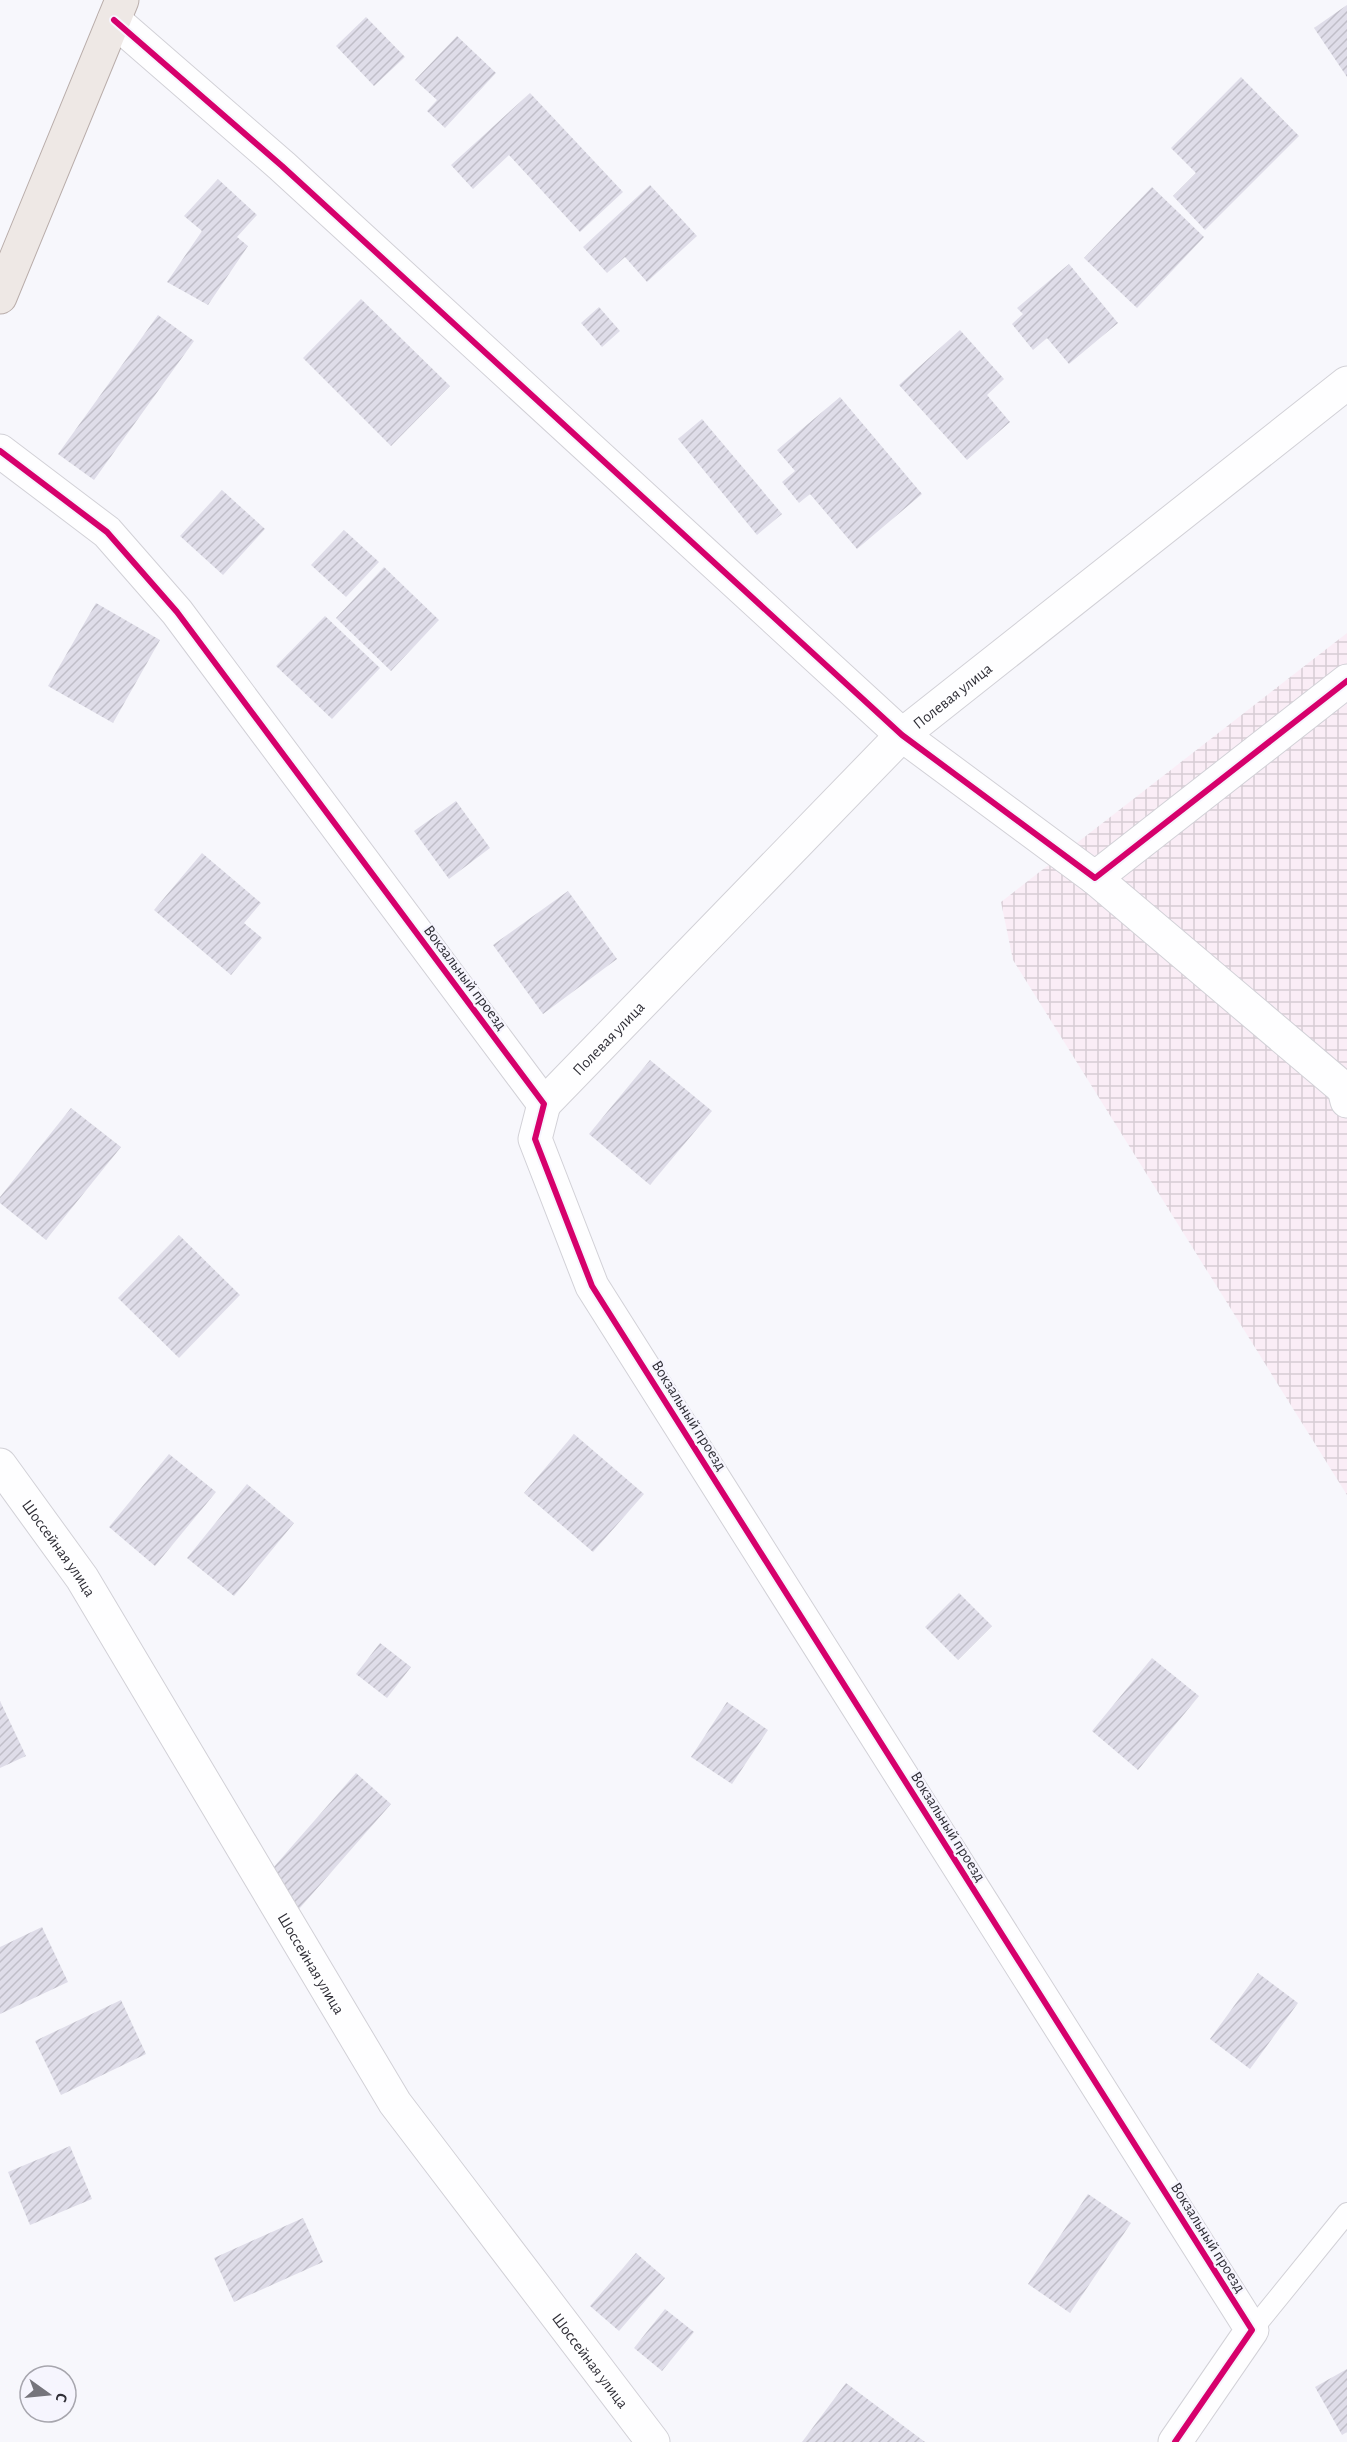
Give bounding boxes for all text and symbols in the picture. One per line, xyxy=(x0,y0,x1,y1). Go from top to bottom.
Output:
street label: Полевая улица xyxy=(910,660,995,732)
street label: Вокзальный проезд xyxy=(421,922,510,1033)
street label: Полевая улица xyxy=(570,999,648,1079)
street label: Вокзальный проезд xyxy=(649,1358,730,1473)
street label: Шоссейная улица xyxy=(19,1497,98,1600)
street label: Вокзальный проезд xyxy=(908,1769,989,1884)
street label: Шоссейная улица xyxy=(274,1910,347,2017)
street label: Вокзальный проезд xyxy=(1168,2180,1249,2295)
street label: Шоссейная улица xyxy=(549,2310,631,2411)
north arrow xyxy=(18,2364,78,2424)
text: С xyxy=(53,2391,70,2404)

